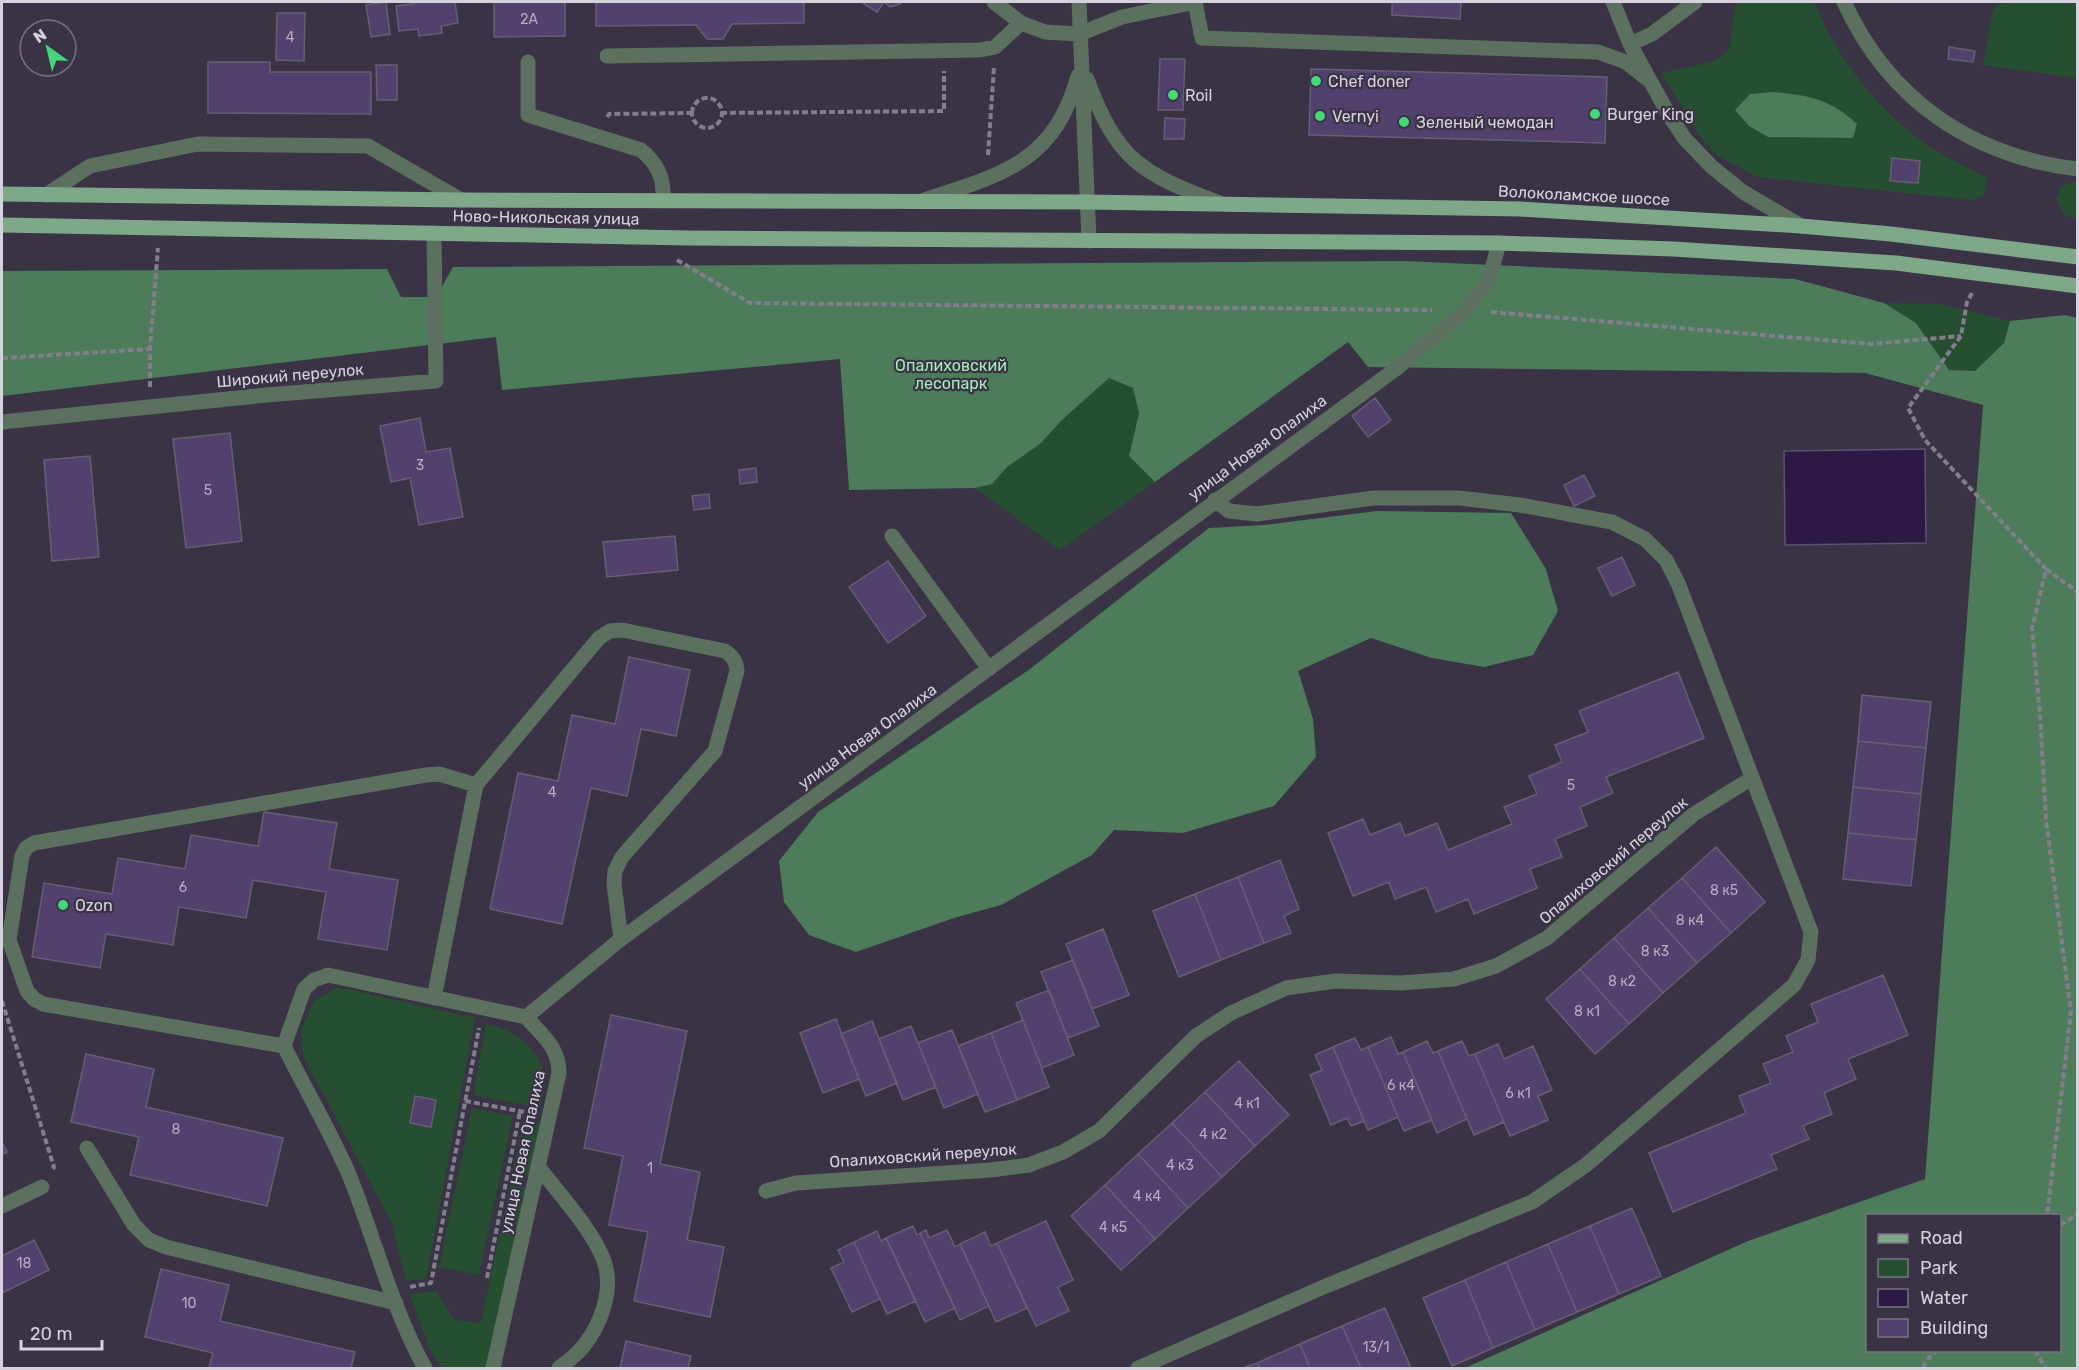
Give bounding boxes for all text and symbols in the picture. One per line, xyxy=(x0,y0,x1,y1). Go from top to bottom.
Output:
house number: 2А xyxy=(520,11,538,28)
north arrow xyxy=(18,18,78,78)
text: N xyxy=(30,25,50,47)
house number: 4 xyxy=(286,29,295,46)
place label: Chef doner xyxy=(1328,72,1410,91)
marker: Chef doner xyxy=(1309,74,1323,88)
place label: Roil xyxy=(1185,86,1212,105)
marker: Roil xyxy=(1166,88,1180,102)
place label: Burger King xyxy=(1607,105,1694,124)
place label: Vernyi xyxy=(1332,107,1379,126)
marker: Burger King xyxy=(1588,107,1602,121)
marker: Vernyi xyxy=(1313,109,1327,123)
place label: Зеленый чемодан xyxy=(1416,113,1554,132)
marker: Зеленый чемодан xyxy=(1397,115,1411,129)
street label: Волоколамское шоссе xyxy=(1498,182,1670,209)
street label: Ново-Никольская улица xyxy=(452,206,640,229)
park label: Опалиховский лесопарк xyxy=(895,356,1007,393)
street label: Широкий переулок xyxy=(216,360,365,391)
street label: улица Новая Опалиха xyxy=(1184,391,1330,504)
house number: 3 xyxy=(416,457,424,474)
house number: 5 xyxy=(204,482,212,499)
street label: улица Новая Опалиха xyxy=(794,680,940,793)
house number: 5 xyxy=(1567,777,1575,794)
house number: 4 xyxy=(548,784,557,801)
street label: Опалиховский переулок xyxy=(1535,793,1692,928)
house number: 6 xyxy=(179,879,187,896)
house number: 8 к5 xyxy=(1710,882,1738,899)
place label: Ozon xyxy=(75,896,113,915)
marker: Ozon xyxy=(56,898,70,912)
house number: 8 к4 xyxy=(1676,912,1705,929)
house number: 8 к3 xyxy=(1641,943,1669,960)
house number: 8 к2 xyxy=(1608,973,1636,990)
house number: 8 к1 xyxy=(1574,1003,1600,1020)
street label: улица Новая Опалиха xyxy=(496,1069,549,1236)
house number: 6 к4 xyxy=(1387,1077,1415,1094)
house number: 6 к1 xyxy=(1505,1085,1531,1102)
house number: 4 к1 xyxy=(1234,1095,1260,1112)
house number: 8 xyxy=(172,1121,181,1138)
house number: 4 к2 xyxy=(1199,1126,1227,1143)
street label: Опалиховский переулок xyxy=(829,1139,1018,1172)
house number: 4 к3 xyxy=(1166,1157,1194,1174)
house number: 1 xyxy=(647,1160,653,1177)
house number: 4 к4 xyxy=(1133,1188,1161,1205)
legend xyxy=(1866,1214,2061,1352)
house number: 4 к5 xyxy=(1099,1219,1127,1236)
text: Road xyxy=(1920,1227,1963,1249)
house number: 18 xyxy=(17,1255,32,1272)
text: Park xyxy=(1920,1257,1958,1279)
text: Water xyxy=(1920,1287,1968,1309)
house number: 10 xyxy=(182,1295,197,1312)
scale bar xyxy=(21,1313,102,1351)
text: Building xyxy=(1920,1317,1988,1339)
text: 20 m xyxy=(30,1323,72,1345)
house number: 13/1 xyxy=(1362,1339,1390,1356)

